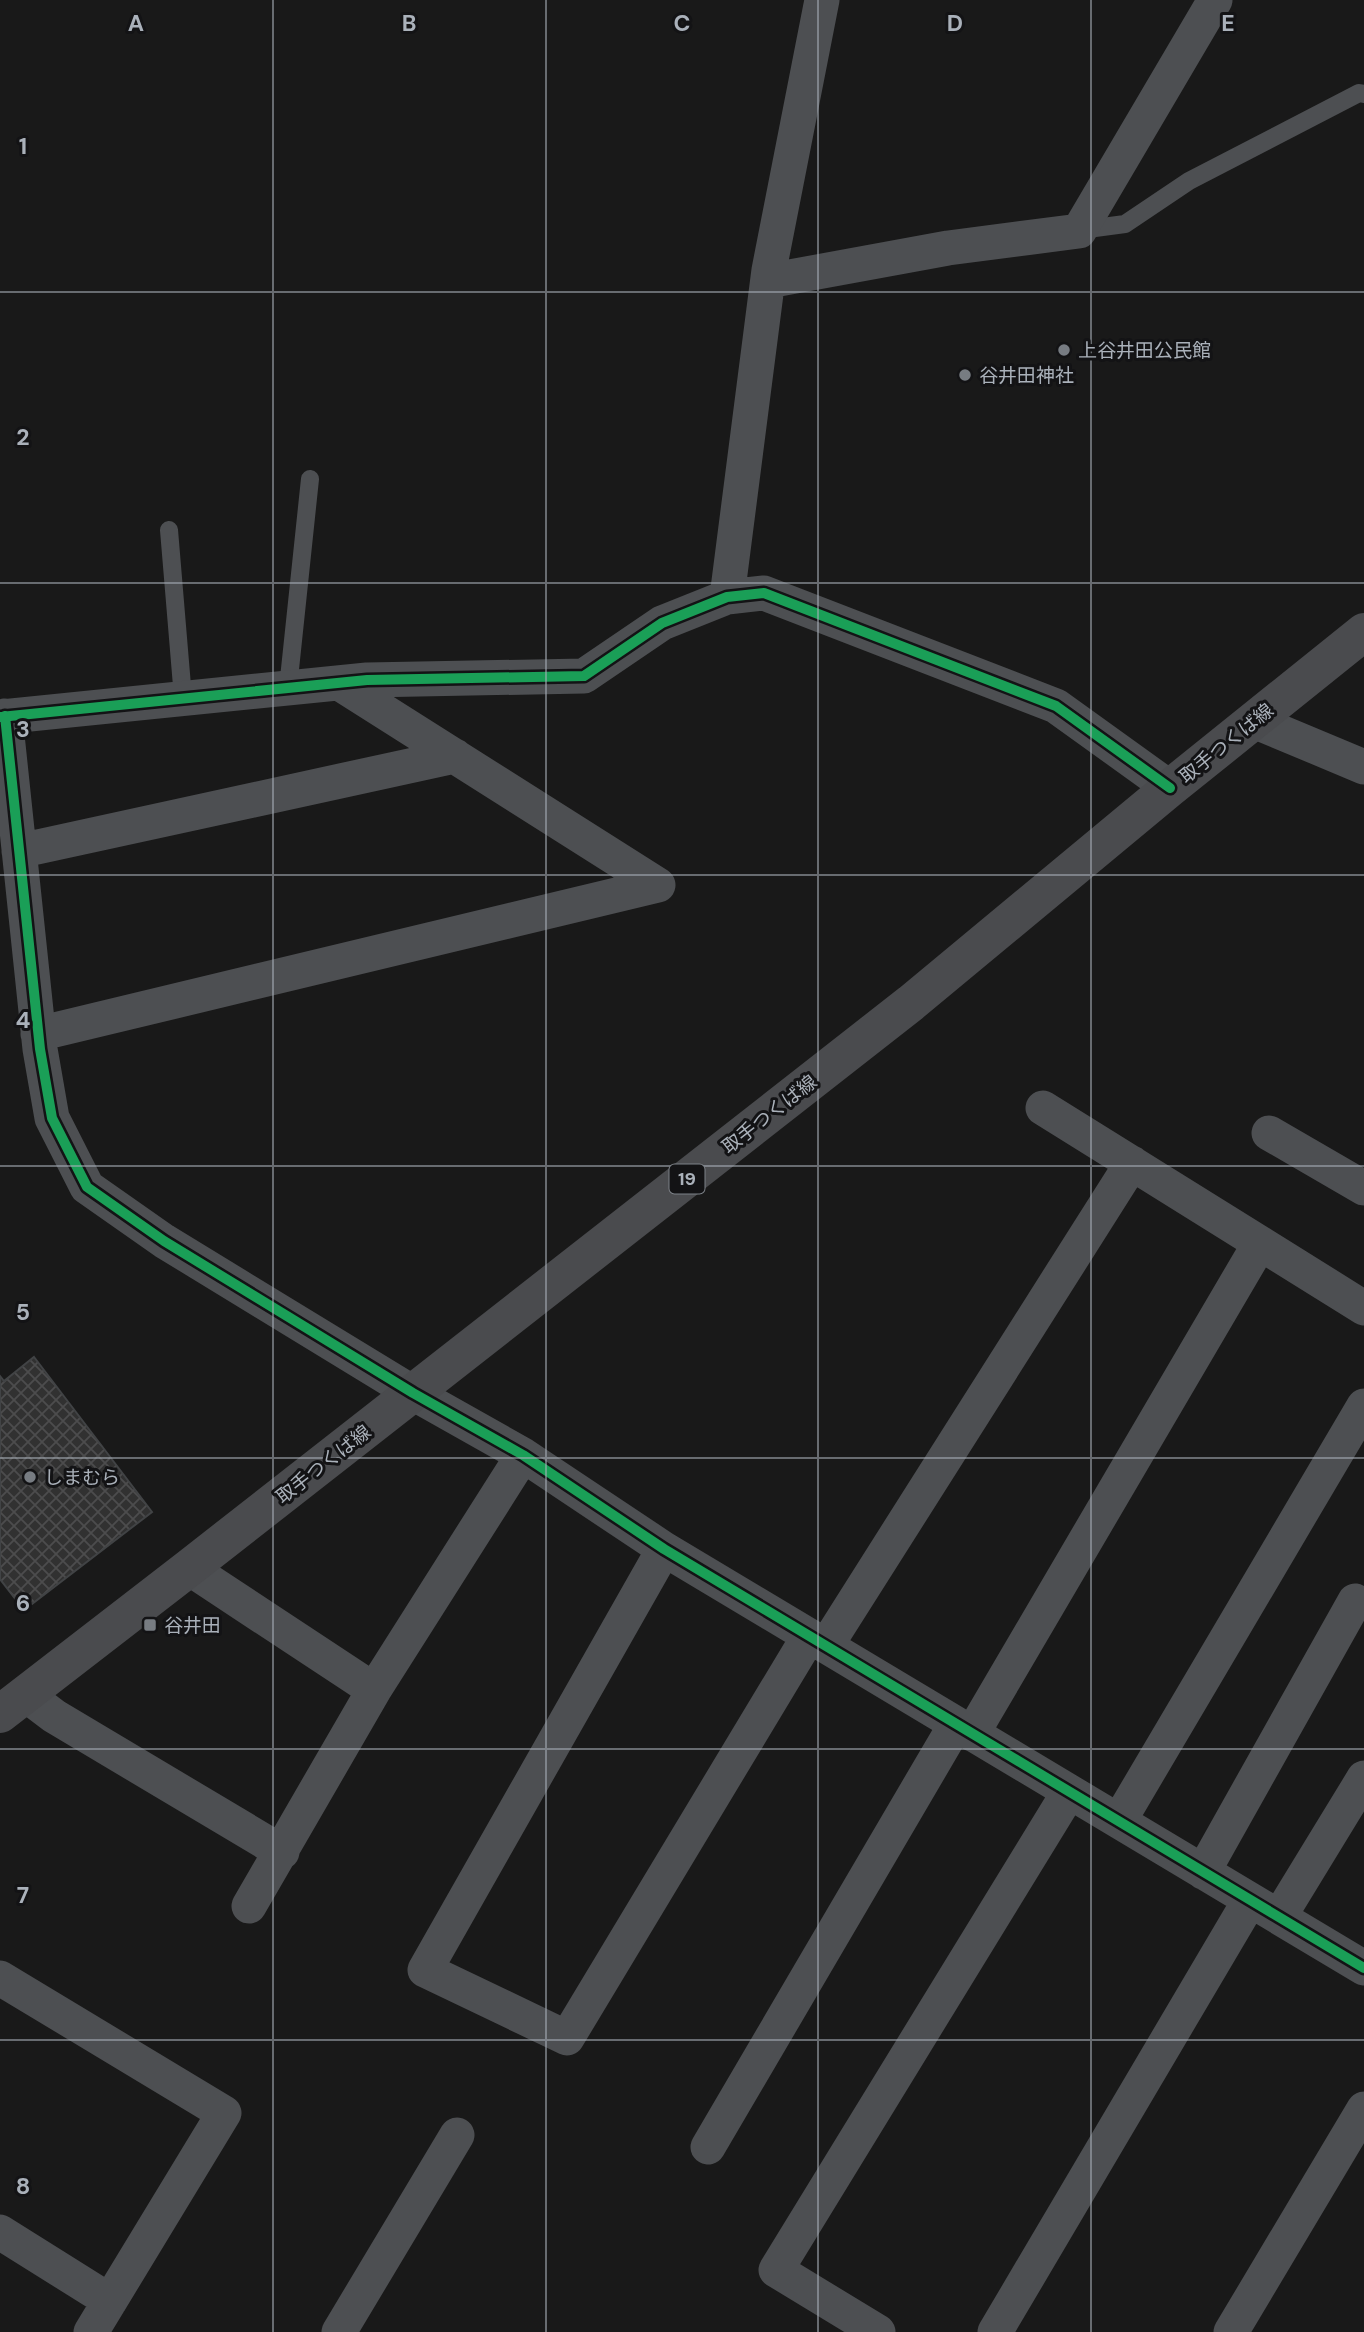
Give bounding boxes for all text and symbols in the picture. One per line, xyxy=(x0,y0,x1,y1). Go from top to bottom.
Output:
text: A xyxy=(128,8,144,38)
text: B xyxy=(402,8,416,38)
text: C xyxy=(674,8,690,38)
text: D xyxy=(947,8,963,38)
text: E xyxy=(1221,8,1235,38)
text: 1 xyxy=(19,131,27,161)
place label: 上谷井田公民館 xyxy=(1078,338,1211,363)
marker: 上谷井田公民館 xyxy=(1056,342,1072,358)
place label: 谷井田神社 xyxy=(979,363,1074,388)
marker: 谷井田神社 xyxy=(957,367,973,383)
text: 2 xyxy=(16,422,30,452)
street label: 取手つくば線 xyxy=(1174,698,1278,789)
text: 3 xyxy=(16,714,30,744)
text: 4 xyxy=(16,1005,31,1035)
street label: 取手つくば線 xyxy=(717,1069,822,1159)
road number: 19 xyxy=(670,1164,704,1194)
text: 5 xyxy=(16,1297,30,1327)
street label: 取手つくば線 xyxy=(271,1419,376,1509)
place label: しまむら xyxy=(44,1465,120,1490)
marker: しまむら xyxy=(22,1469,38,1485)
text: 6 xyxy=(16,1588,30,1618)
place label: 谷井田 xyxy=(164,1613,221,1638)
marker: 谷井田 xyxy=(142,1617,158,1633)
text: 7 xyxy=(17,1880,29,1910)
text: 8 xyxy=(16,2171,30,2201)

